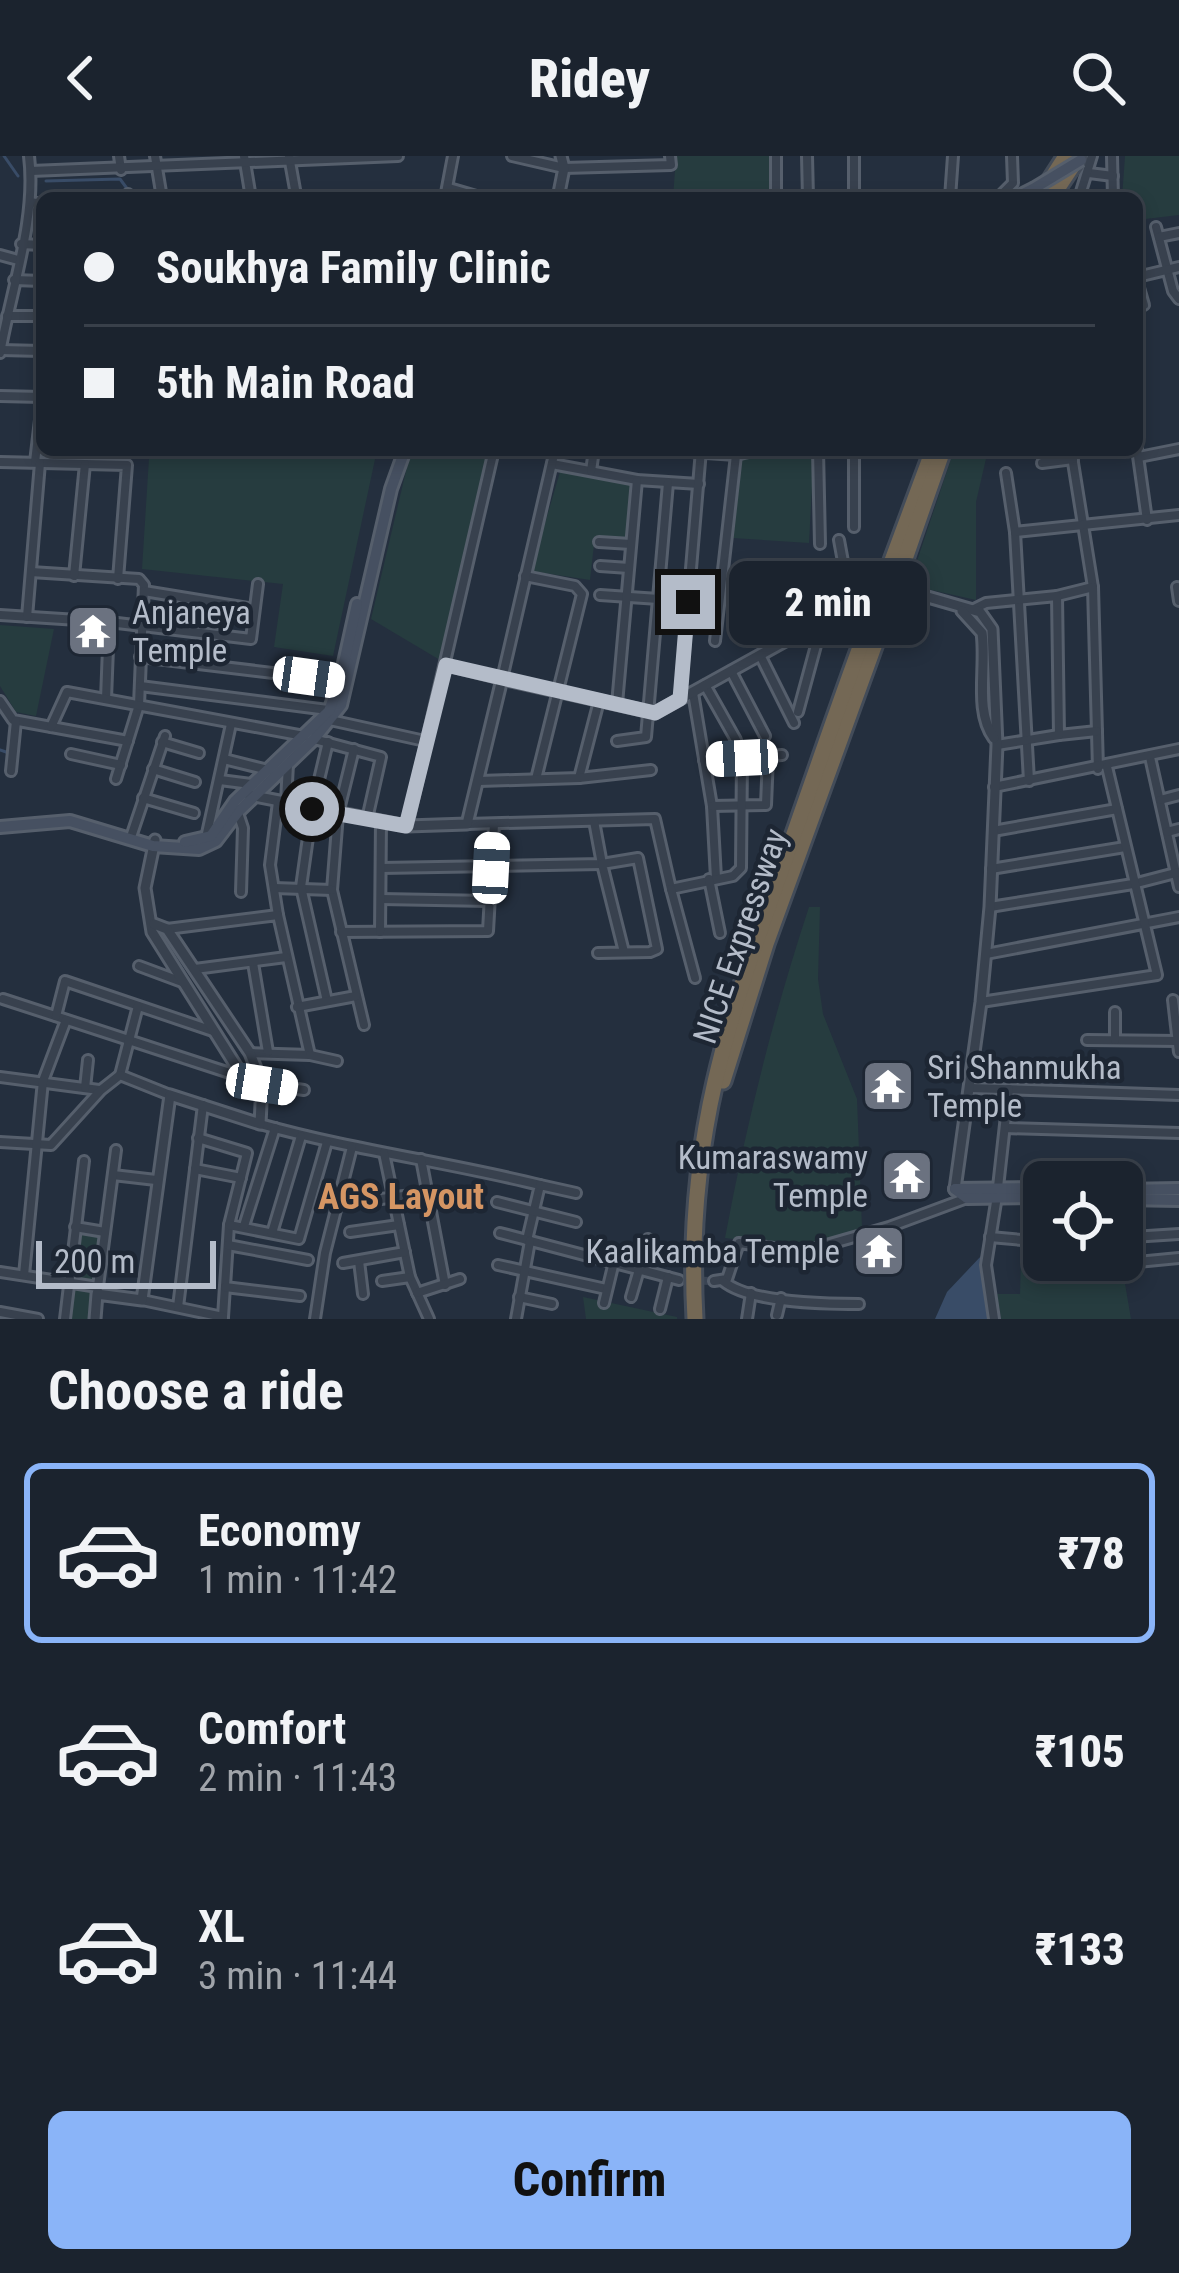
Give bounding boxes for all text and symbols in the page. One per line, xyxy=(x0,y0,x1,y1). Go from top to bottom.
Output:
icon: back xyxy=(48,45,114,111)
icon: search xyxy=(1065,45,1131,111)
text: Ridey xyxy=(529,47,650,110)
text: Soukhya Family Clinic xyxy=(156,241,551,294)
text: 5th Main Road xyxy=(156,356,415,409)
callout: 2 min xyxy=(730,560,928,644)
route end xyxy=(661,575,715,629)
text: 2 min xyxy=(785,580,871,626)
place label: Anjaneya Temple xyxy=(132,593,251,670)
temple icon: Anjaneya Temple xyxy=(65,603,121,659)
car xyxy=(271,654,347,700)
car xyxy=(705,738,779,778)
route start xyxy=(285,782,339,836)
street label: NICE Expressway xyxy=(685,823,795,1049)
car xyxy=(471,831,511,905)
place label: Sri Shanmukha Temple xyxy=(927,1048,1122,1125)
temple icon: Sri Shanmukha Temple xyxy=(860,1058,916,1114)
car xyxy=(224,1061,300,1107)
place label: Kumaraswamy Temple xyxy=(678,1138,868,1215)
temple icon: Kumaraswamy Temple xyxy=(879,1148,935,1204)
map controls xyxy=(1023,1161,1143,1281)
button: locate xyxy=(1023,1161,1143,1281)
district label: AGS Layout xyxy=(318,1176,484,1218)
temple icon: Kaalikamba Temple xyxy=(851,1223,907,1279)
place label: Kaalikamba Temple xyxy=(585,1232,840,1271)
scale bar xyxy=(36,1235,216,1288)
text: 200 m xyxy=(54,1242,135,1281)
text: Choose a ride xyxy=(48,1359,344,1422)
icon: car xyxy=(54,1499,162,1607)
text: Economy xyxy=(198,1504,361,1557)
text: ₹78 xyxy=(1058,1527,1125,1580)
text: 1 min · 11:42 xyxy=(198,1557,397,1603)
icon: car xyxy=(54,1697,162,1805)
text: Comfort xyxy=(198,1702,346,1755)
text: ₹105 xyxy=(1035,1725,1125,1778)
text: 2 min · 11:43 xyxy=(198,1755,397,1801)
icon: car xyxy=(54,1895,162,2003)
text: XL xyxy=(198,1900,245,1953)
text: ₹133 xyxy=(1035,1923,1125,1976)
text: 3 min · 11:44 xyxy=(198,1953,397,1999)
button: Confirm xyxy=(48,2111,1131,2249)

